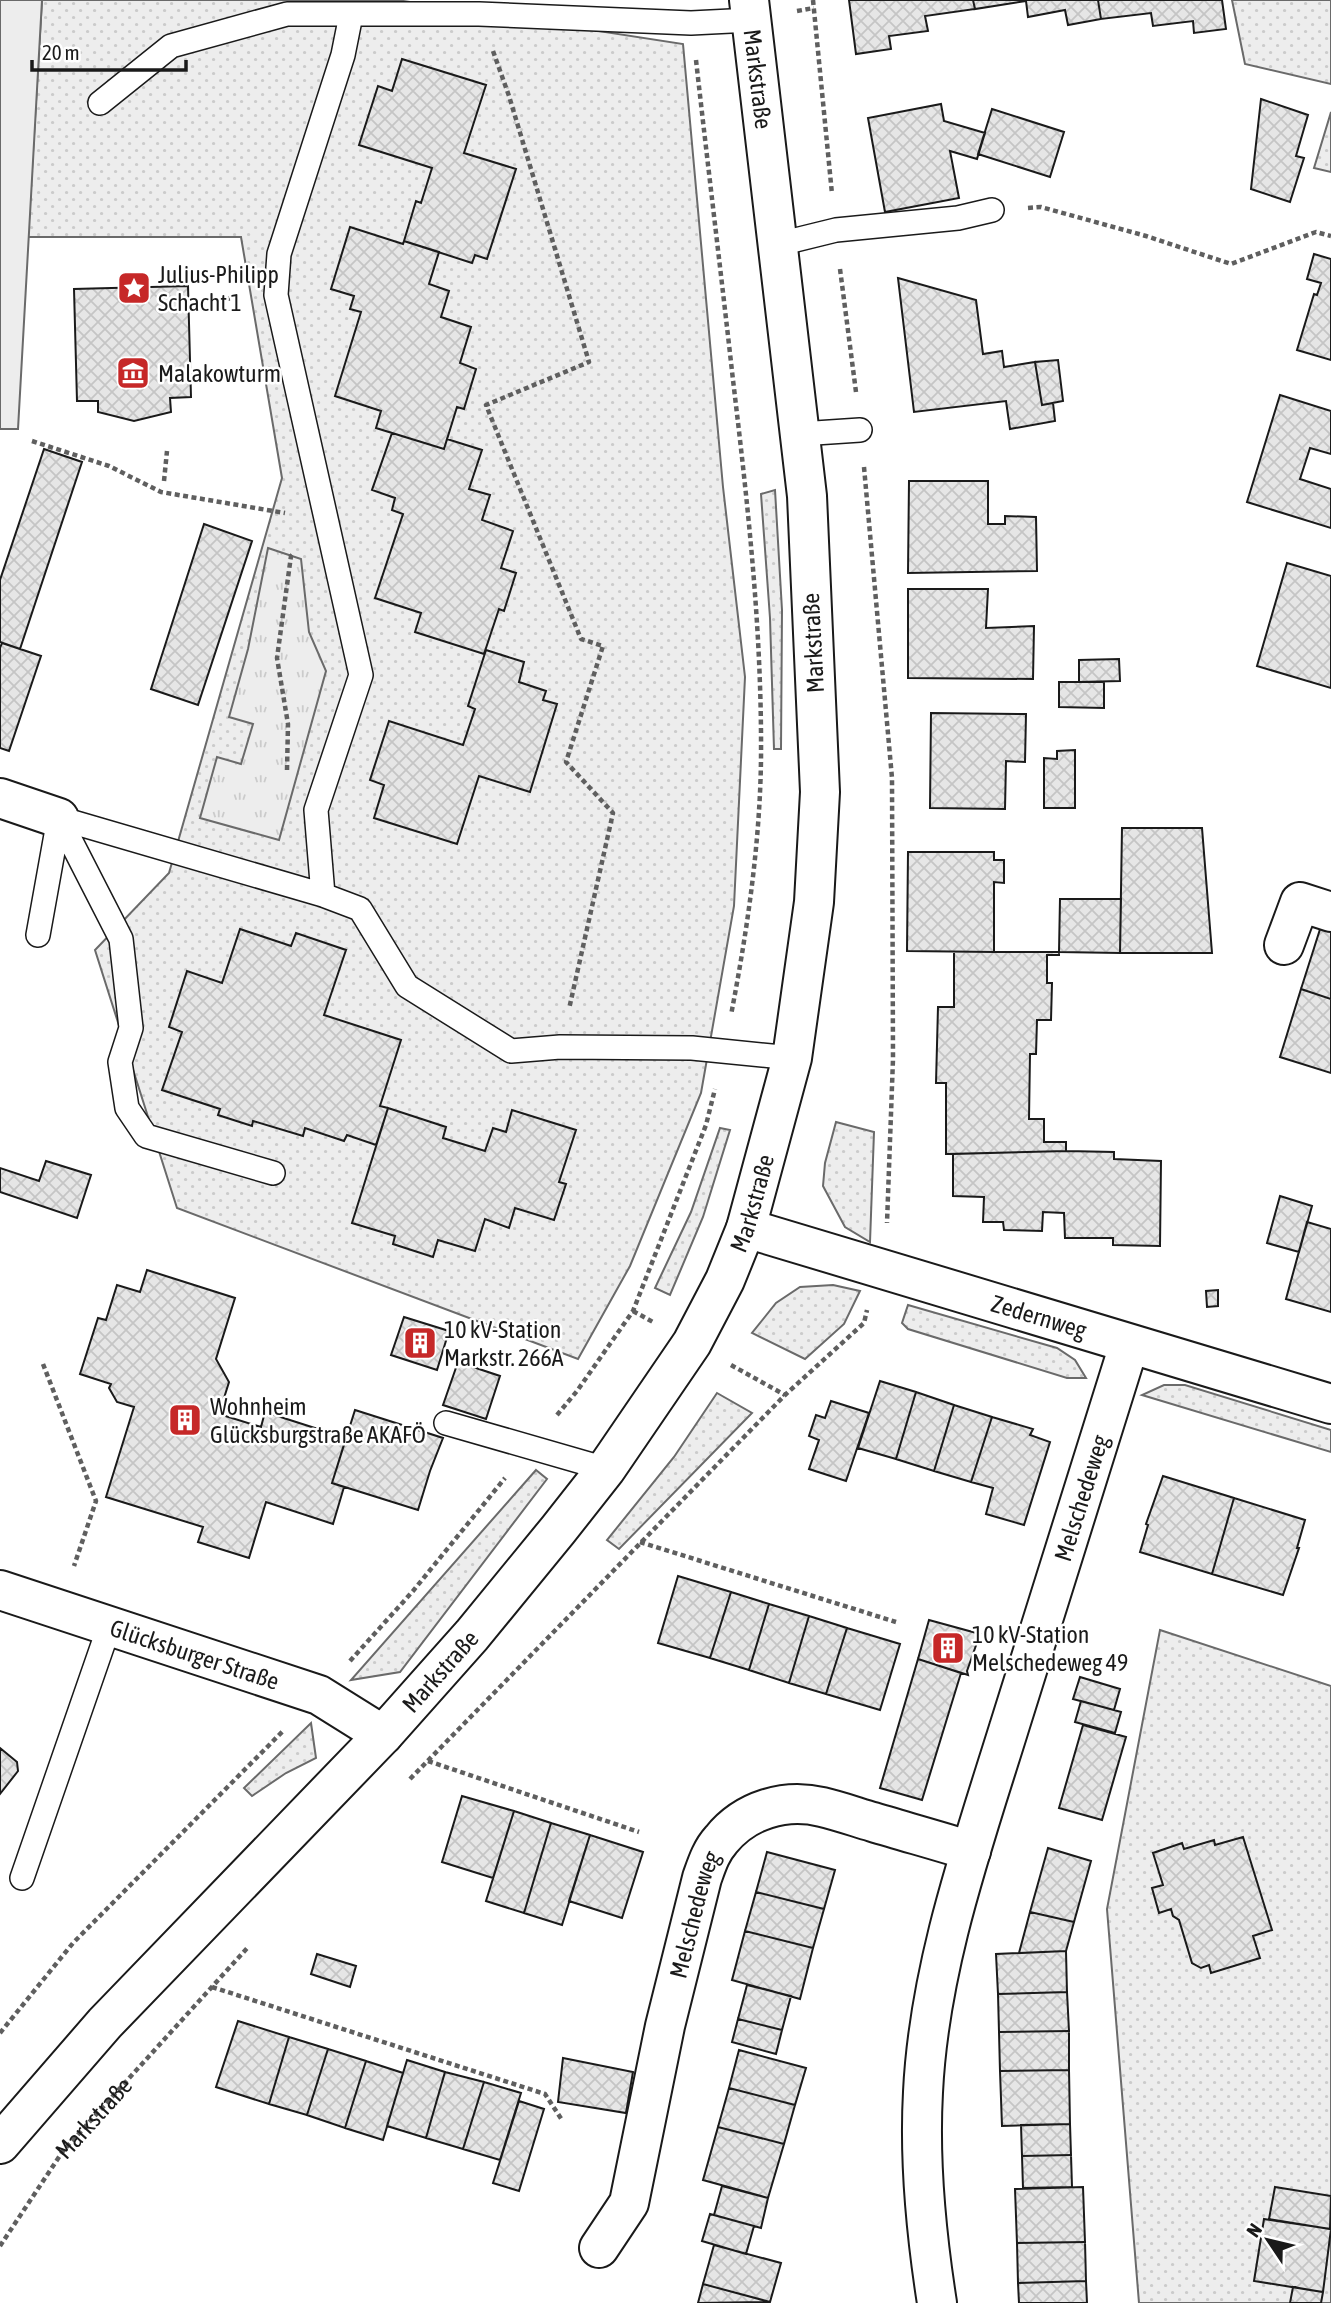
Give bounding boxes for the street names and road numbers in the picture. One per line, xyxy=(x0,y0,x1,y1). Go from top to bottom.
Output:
street label: Markstraße xyxy=(738,28,778,130)
street label: Markstraße xyxy=(797,592,829,694)
street label: Markstraße xyxy=(724,1151,779,1256)
street label: Zedernweg xyxy=(988,1289,1090,1343)
street label: Melschedeweg xyxy=(1049,1431,1114,1564)
street label: Glücksburger Straße xyxy=(107,1614,283,1694)
street label: Markstraße xyxy=(396,1625,483,1718)
street label: Melschedeweg xyxy=(664,1846,725,1981)
street label: Markstraße xyxy=(50,2071,137,2164)

